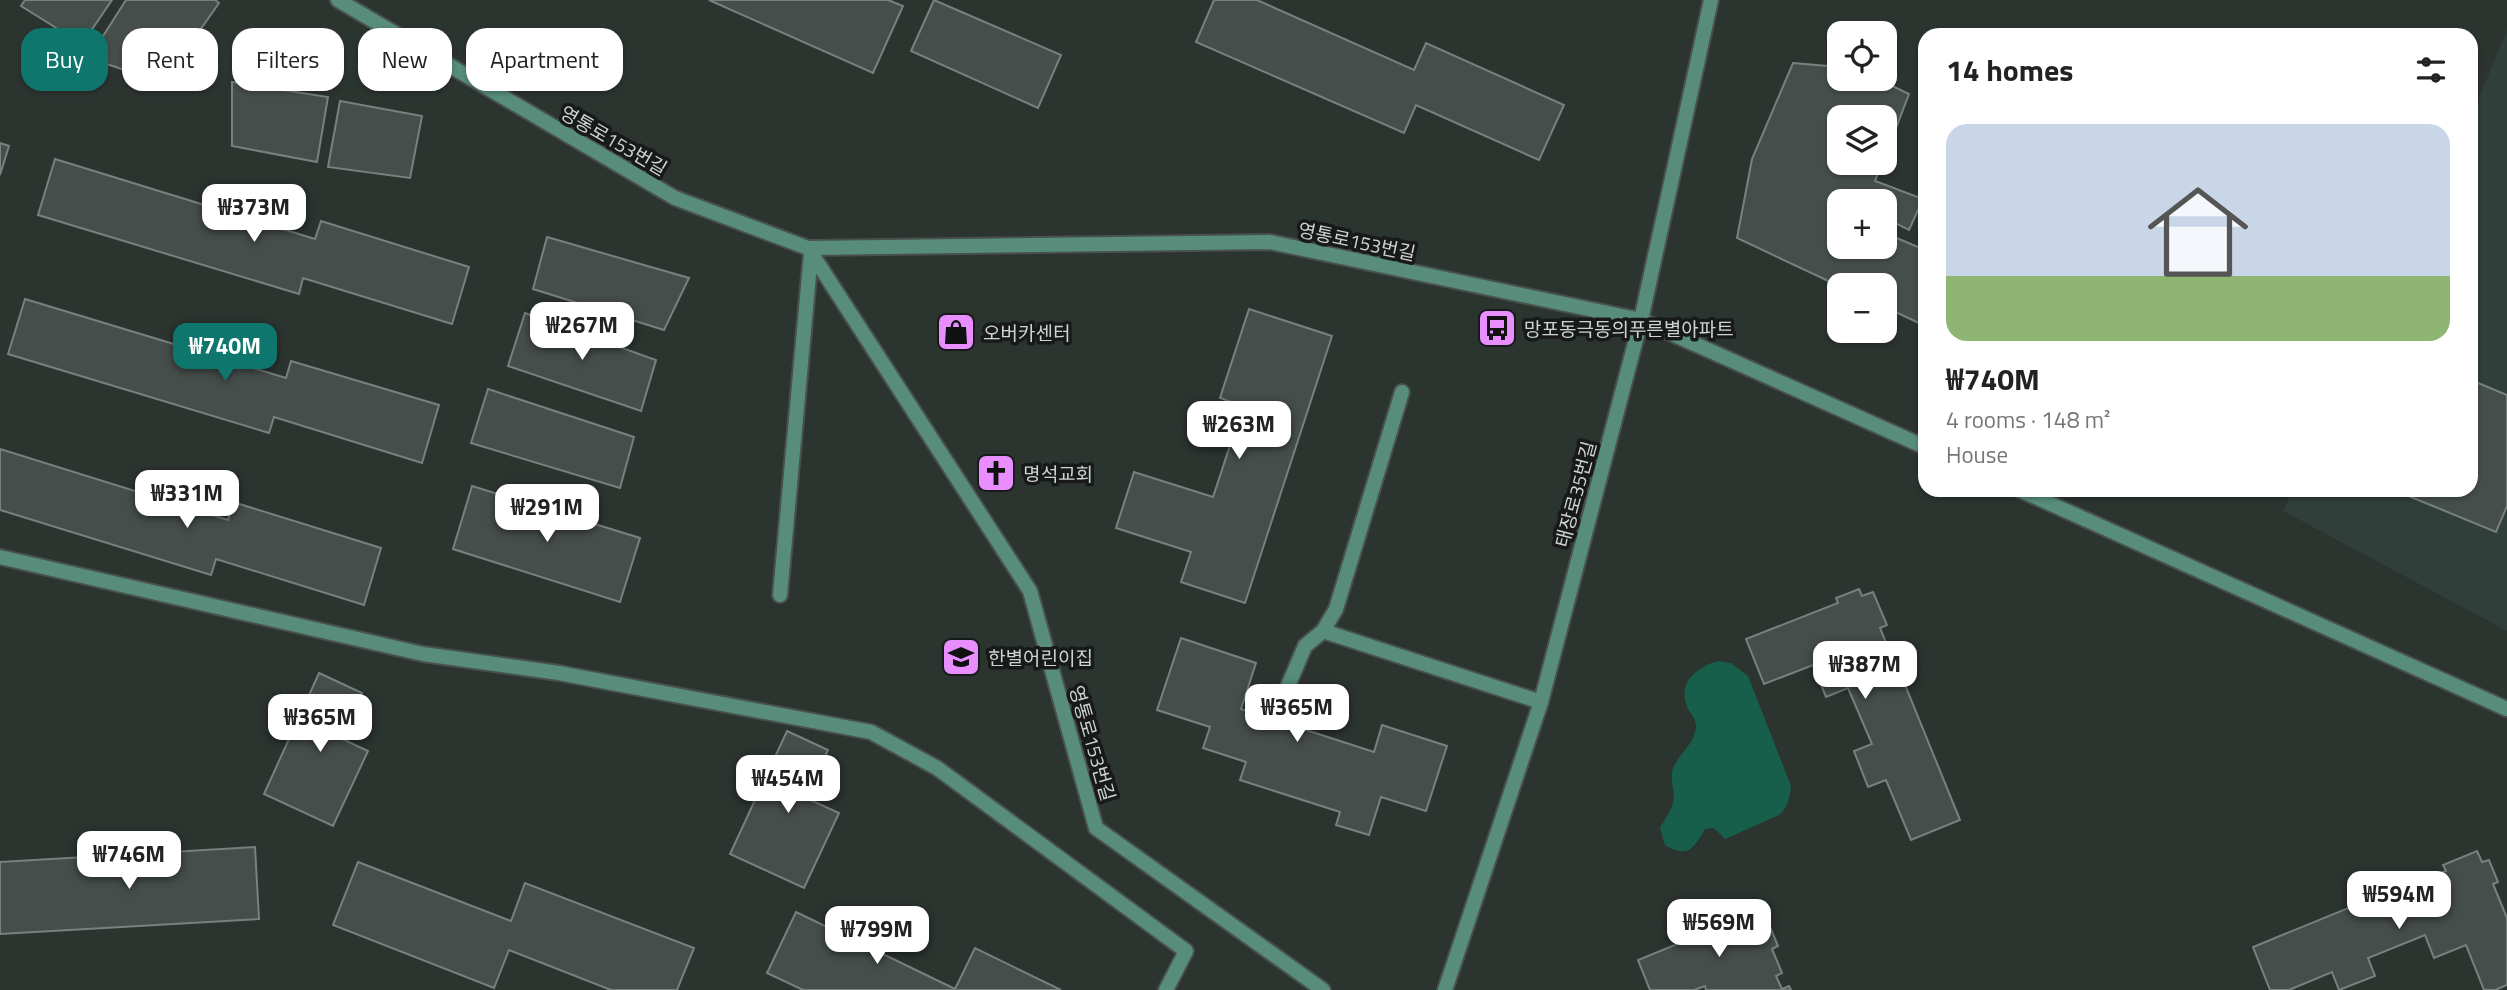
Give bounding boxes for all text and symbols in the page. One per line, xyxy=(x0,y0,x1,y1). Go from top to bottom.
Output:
map controls xyxy=(1827,21,1897,343)
button: locate xyxy=(1827,21,1897,91)
chip: Buy xyxy=(21,28,108,91)
chip: Rent xyxy=(122,28,218,91)
chip: Filters xyxy=(232,28,344,91)
chip: New xyxy=(358,28,452,91)
chip: Apartment xyxy=(466,28,623,91)
text: 14 homes xyxy=(1946,47,2073,93)
icon: filters xyxy=(2412,51,2450,89)
street label: 영통로153번길 xyxy=(555,98,673,182)
button: layers xyxy=(1827,105,1897,175)
icon: home xyxy=(2135,169,2261,295)
pin: ₩373M xyxy=(205,184,303,244)
text: ₩373M xyxy=(218,189,290,224)
button: + xyxy=(1827,189,1897,259)
street label: 영통로153번길 xyxy=(1296,214,1418,268)
button: − xyxy=(1827,273,1897,343)
pin: ₩267M xyxy=(533,302,631,362)
text: ₩267M xyxy=(546,307,618,342)
bus stop icon: 망포동극동의푸른별아파트 xyxy=(1476,307,1518,349)
shop icon: 오버카센터 xyxy=(935,311,977,353)
place label: 망포동극동의푸른별아파트 xyxy=(1524,314,1734,343)
place label: 오버카센터 xyxy=(983,318,1070,347)
pin: ₩740M xyxy=(176,324,274,383)
text: ₩740M xyxy=(189,328,261,363)
text: ₩740M xyxy=(1946,356,2040,402)
pin: ₩263M xyxy=(1190,402,1288,461)
text: 4 rooms · 148 m² xyxy=(1946,402,2110,437)
text: ₩263M xyxy=(1203,406,1275,441)
text: House xyxy=(1946,437,2008,472)
street label: 태장로35번길 xyxy=(1547,438,1603,550)
church icon: 명석교회 xyxy=(975,452,1017,494)
place label: 명석교회 xyxy=(1023,459,1093,488)
pin: ₩331M xyxy=(138,470,236,530)
text: ₩331M xyxy=(151,475,223,510)
pin: ₩291M xyxy=(498,484,596,544)
text: ₩291M xyxy=(511,489,583,524)
school or university icon: 한별어린이집 xyxy=(940,636,982,678)
pin: ₩387M xyxy=(1816,642,1914,701)
place label: 한별어린이집 xyxy=(988,643,1093,672)
text: ₩387M xyxy=(1829,646,1901,681)
street label: 영통로153번길 xyxy=(1063,682,1123,804)
pin: ₩365M xyxy=(1248,684,1346,744)
text: ₩365M xyxy=(1261,689,1333,724)
pin: ₩365M xyxy=(271,694,369,754)
text: ₩365M xyxy=(284,699,356,734)
pin: ₩454M xyxy=(739,756,837,815)
text: ₩454M xyxy=(752,760,824,795)
pin: ₩746M xyxy=(80,832,178,891)
text: ₩746M xyxy=(93,836,165,871)
pin: ₩594M xyxy=(2350,872,2448,931)
text: ₩594M xyxy=(2363,876,2435,911)
pin: ₩569M xyxy=(1670,900,1768,959)
text: ₩569M xyxy=(1683,904,1755,939)
pin: ₩799M xyxy=(828,906,926,966)
text: ₩799M xyxy=(841,911,913,946)

